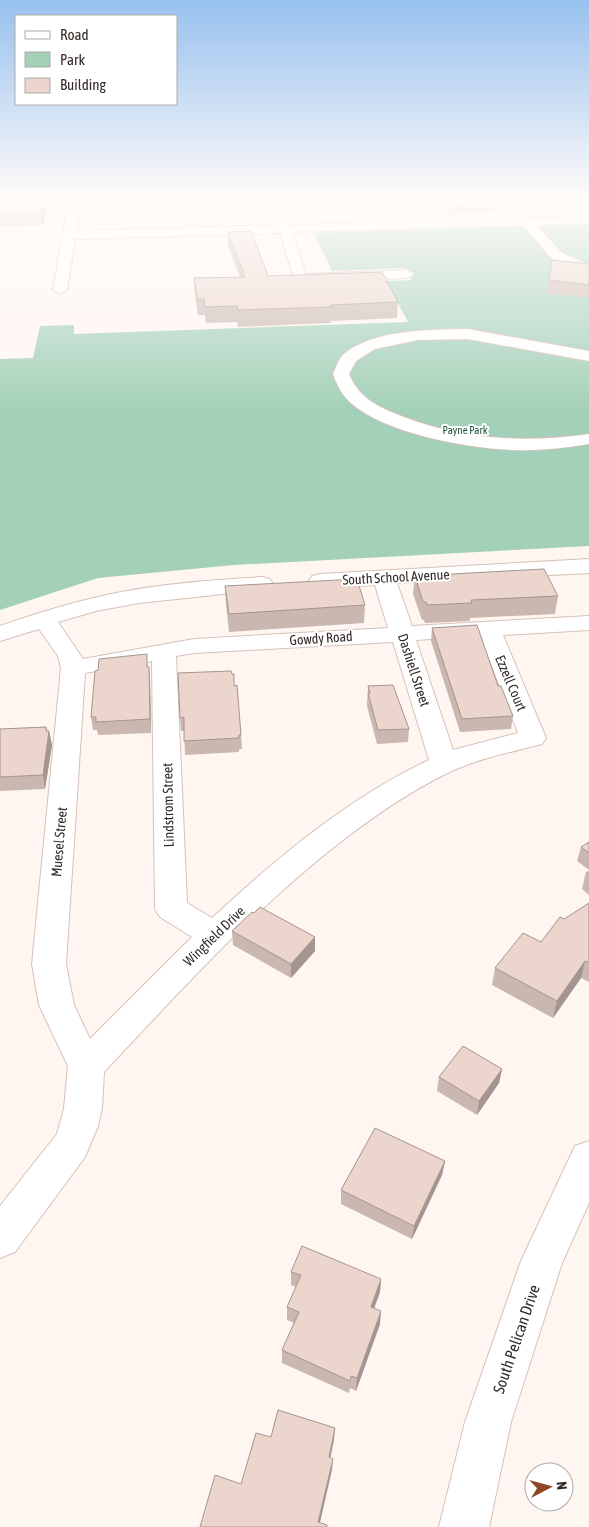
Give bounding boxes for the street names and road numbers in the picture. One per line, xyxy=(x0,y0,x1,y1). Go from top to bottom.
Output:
street label: South School Avenue xyxy=(342,566,450,588)
street label: Gowdy Road xyxy=(289,628,353,648)
street label: Dashiell Street xyxy=(395,632,433,708)
street label: Ezzell Court xyxy=(492,653,530,713)
street label: Lindstrom Street xyxy=(159,763,177,847)
street label: Muesel Street xyxy=(48,806,70,878)
street label: Wingfield Drive xyxy=(180,903,248,969)
street label: South Pelican Drive xyxy=(489,1282,543,1396)

